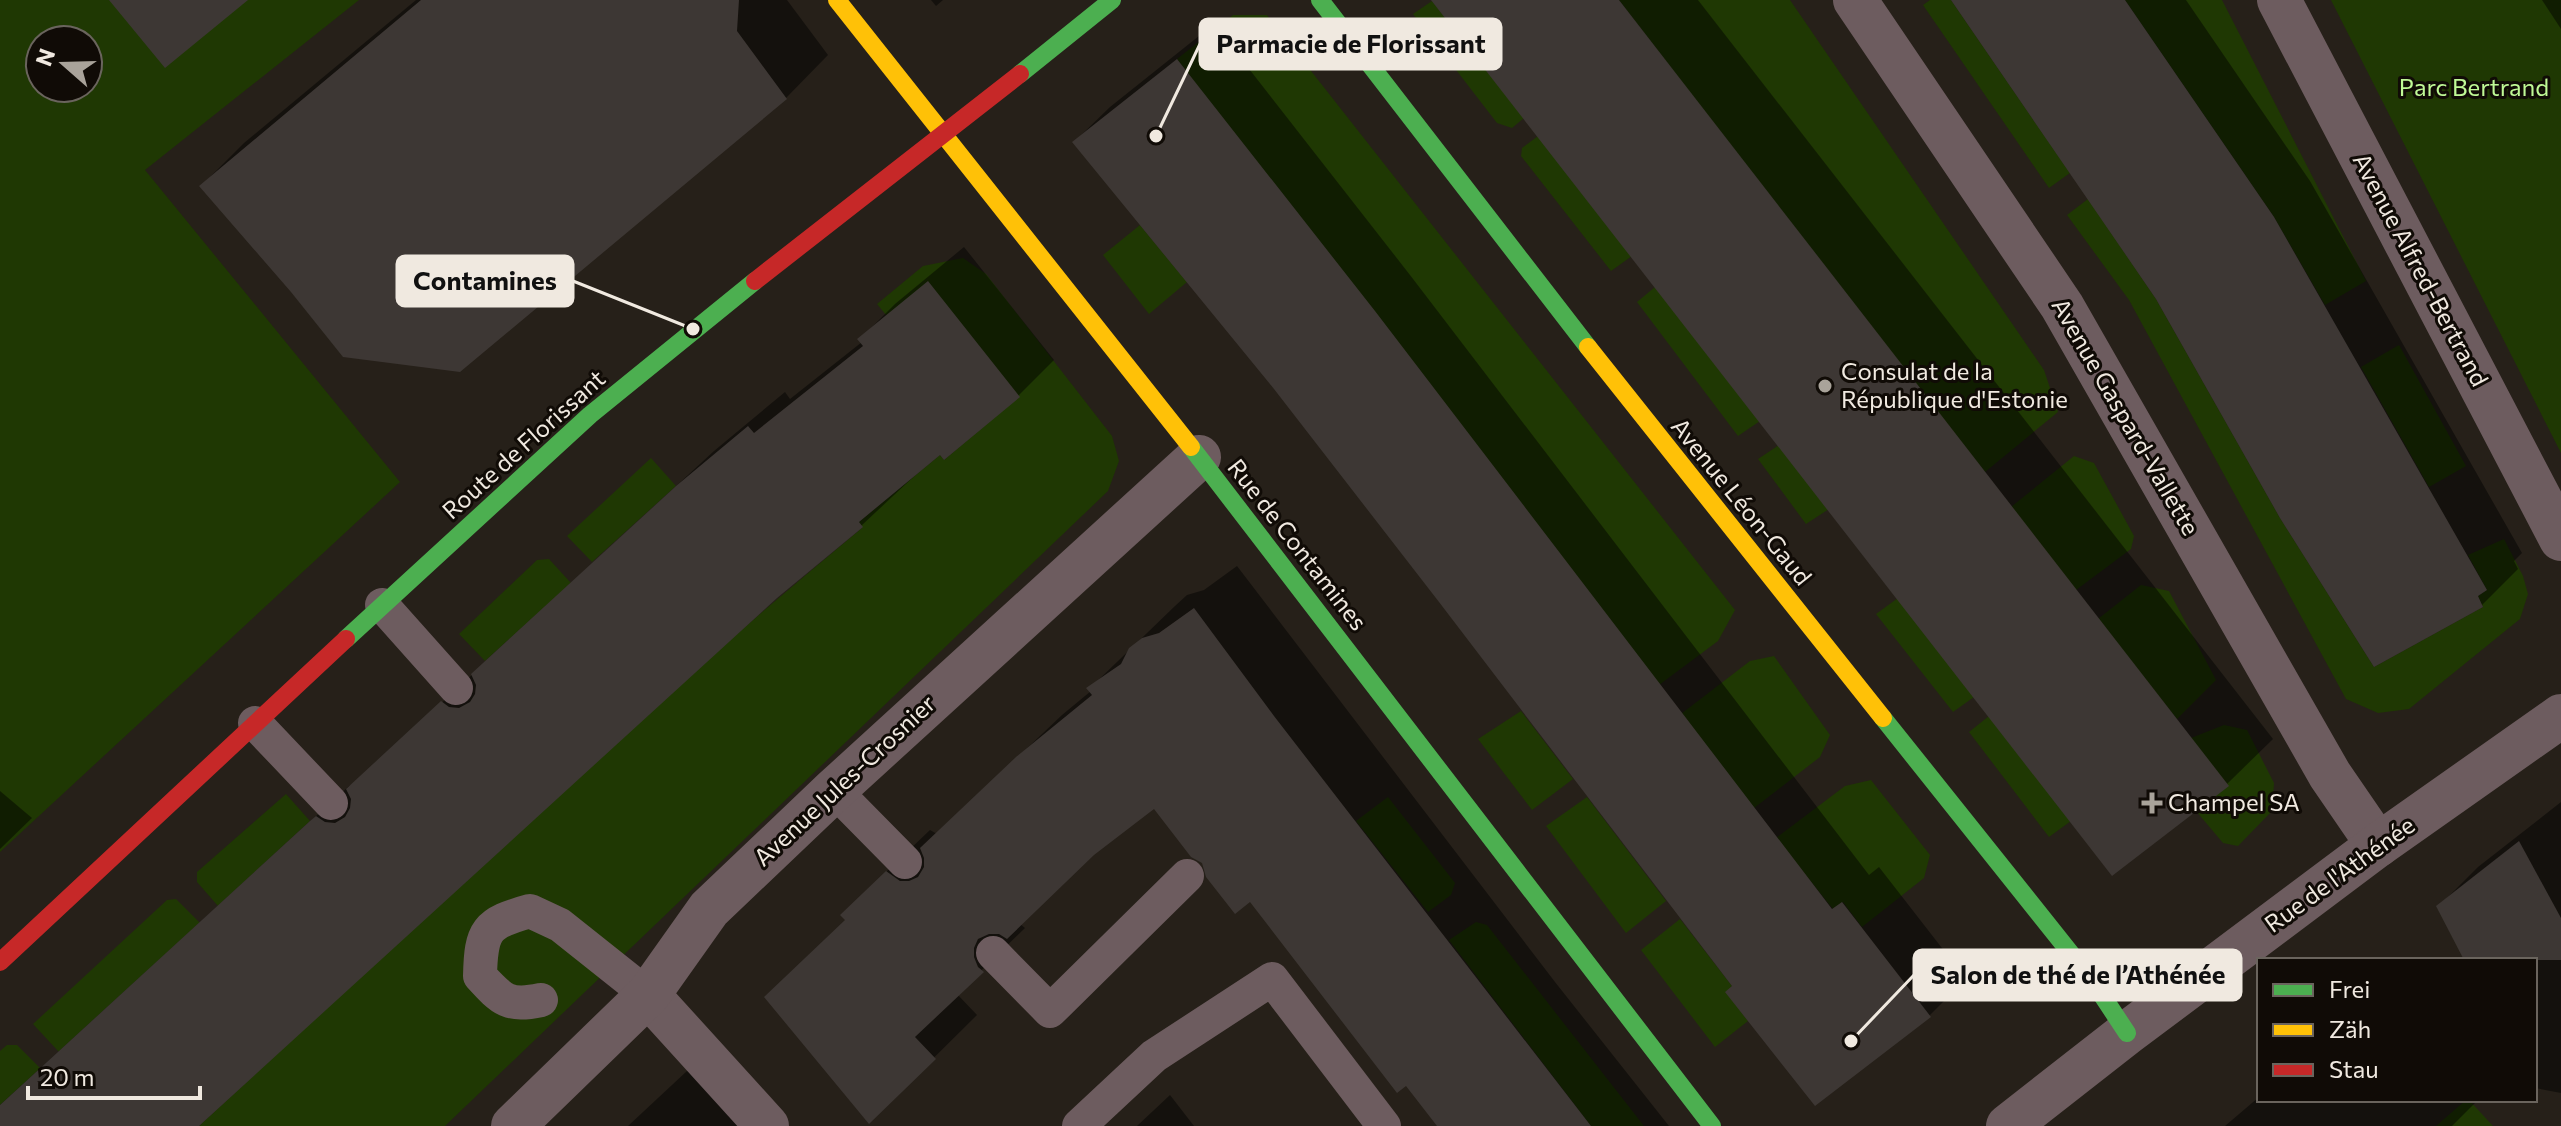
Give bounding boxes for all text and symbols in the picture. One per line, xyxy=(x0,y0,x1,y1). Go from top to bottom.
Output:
callout: Parmacie de Florissant xyxy=(1200,19,1501,69)
north arrow xyxy=(24,24,104,104)
text: Parmacie de Florissant xyxy=(1216,27,1486,58)
text: N xyxy=(29,45,60,69)
park label: Parc Bertrand xyxy=(2399,72,2549,101)
street label: Avenue Alfred-Bertrand xyxy=(2348,148,2495,391)
callout: Contamines xyxy=(397,256,573,306)
text: Contamines xyxy=(413,264,557,295)
street label: Avenue Gaspard-Vallette xyxy=(2047,293,2206,540)
place label: Consulat de la République d'Estonie xyxy=(1841,356,2068,413)
street label: Route de Florissant xyxy=(436,363,610,525)
marker: Consulat de la République d'Estonie xyxy=(1816,377,1834,395)
street label: Avenue Léon-Gaud xyxy=(1666,412,1818,590)
street label: Rue de Contamines xyxy=(1222,453,1374,635)
street label: Avenue Jules-Crosnier xyxy=(747,688,941,872)
place label: Champel SA xyxy=(2168,787,2300,816)
marker: Champel SA xyxy=(2143,794,2161,812)
street label: Rue de l'Athénée xyxy=(2258,810,2420,938)
callout: Salon de thé de l’Athénée xyxy=(1914,950,2241,1000)
text: Salon de thé de l’Athénée xyxy=(1931,958,2225,989)
legend xyxy=(2257,958,2537,1102)
text: Frei xyxy=(2329,974,2370,1003)
text: Zäh xyxy=(2329,1014,2371,1043)
scale bar xyxy=(28,1050,200,1100)
text: Stau xyxy=(2329,1054,2379,1083)
text: 20 m xyxy=(40,1062,94,1091)

